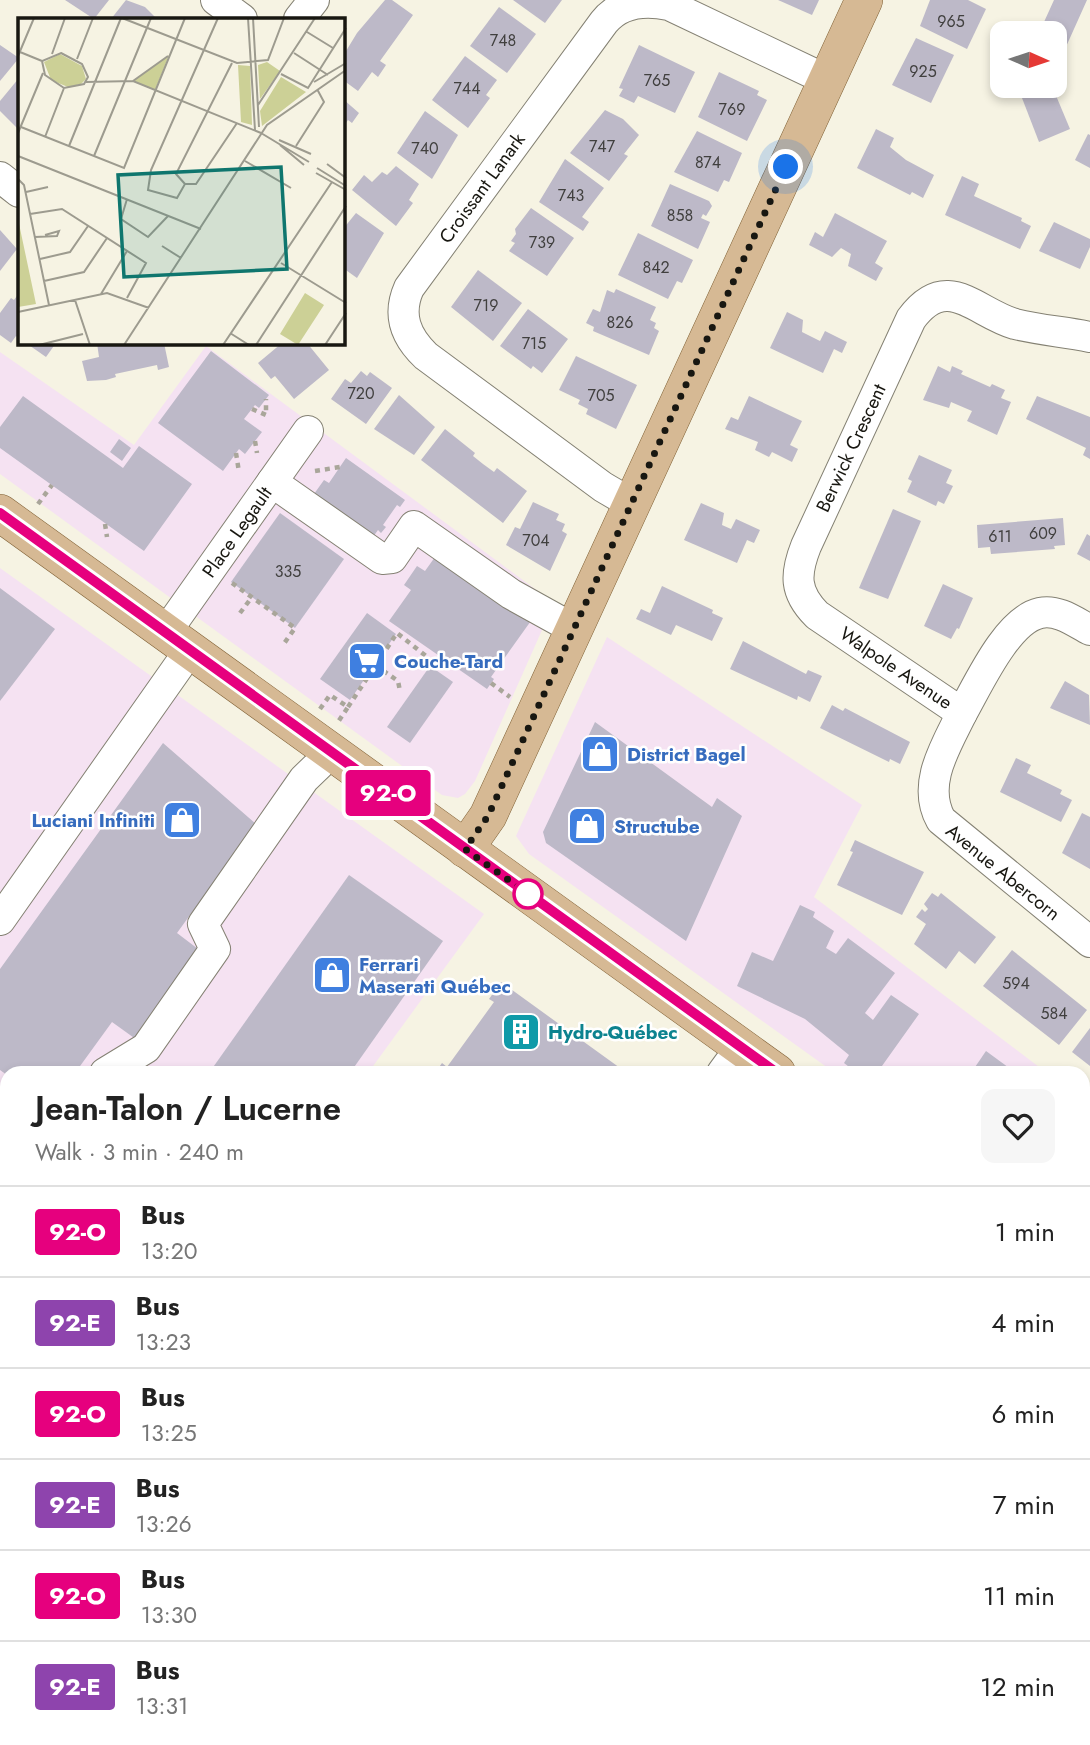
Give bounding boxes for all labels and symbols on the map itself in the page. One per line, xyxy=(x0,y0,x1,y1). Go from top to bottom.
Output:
house number: 965 xyxy=(937,10,965,33)
inset map xyxy=(18,18,345,345)
north arrow xyxy=(990,21,1068,98)
house number: 748 xyxy=(490,29,516,52)
house number: 925 xyxy=(909,60,937,83)
house number: 765 xyxy=(644,69,670,92)
house number: 744 xyxy=(453,77,481,100)
house number: 769 xyxy=(719,98,745,121)
street label: Croissant Lanark xyxy=(433,127,532,249)
house number: 747 xyxy=(589,135,616,158)
house number: 740 xyxy=(411,137,439,160)
your location xyxy=(768,149,803,184)
house number: 874 xyxy=(695,151,721,174)
house number: 743 xyxy=(558,184,584,207)
house number: 858 xyxy=(667,204,693,227)
house number: 739 xyxy=(529,231,555,254)
house number: 842 xyxy=(642,256,670,279)
house number: 719 xyxy=(474,294,498,317)
house number: 826 xyxy=(606,311,634,334)
house number: 715 xyxy=(522,332,546,355)
street label: Berwick Crescent xyxy=(809,379,893,517)
house number: 720 xyxy=(347,382,375,405)
house number: 705 xyxy=(587,384,615,407)
street label: Place Legault xyxy=(196,481,279,583)
house number: 609 xyxy=(1029,522,1057,545)
house number: 611 xyxy=(988,525,1012,548)
house number: 704 xyxy=(522,529,550,552)
house number: 335 xyxy=(275,560,301,583)
street label: Walpole Avenue xyxy=(834,620,958,716)
supermarket icon: Couche-Tard xyxy=(346,640,388,682)
place label: Couche-Tard xyxy=(394,648,503,675)
shop icon: District Bagel xyxy=(579,733,621,775)
place label: District Bagel xyxy=(627,741,746,768)
line badge: 92-O xyxy=(339,770,437,816)
shop icon: Luciani Infiniti xyxy=(161,799,203,841)
shop icon: Structube xyxy=(566,805,608,847)
place label: Luciani Infiniti xyxy=(31,807,155,834)
place label: Structube xyxy=(614,813,700,840)
street label: Avenue Abercorn xyxy=(940,817,1066,927)
unlabelled marker xyxy=(513,879,543,909)
place label: Ferrari Maserati Québec xyxy=(359,951,511,1000)
shop icon: Ferrari Maserati Québec xyxy=(311,954,353,996)
house number: 594 xyxy=(1002,972,1030,995)
house number: 584 xyxy=(1040,1002,1068,1025)
building icon: Hydro-Québec xyxy=(500,1011,542,1053)
place label: Hydro-Québec xyxy=(548,1019,678,1046)

